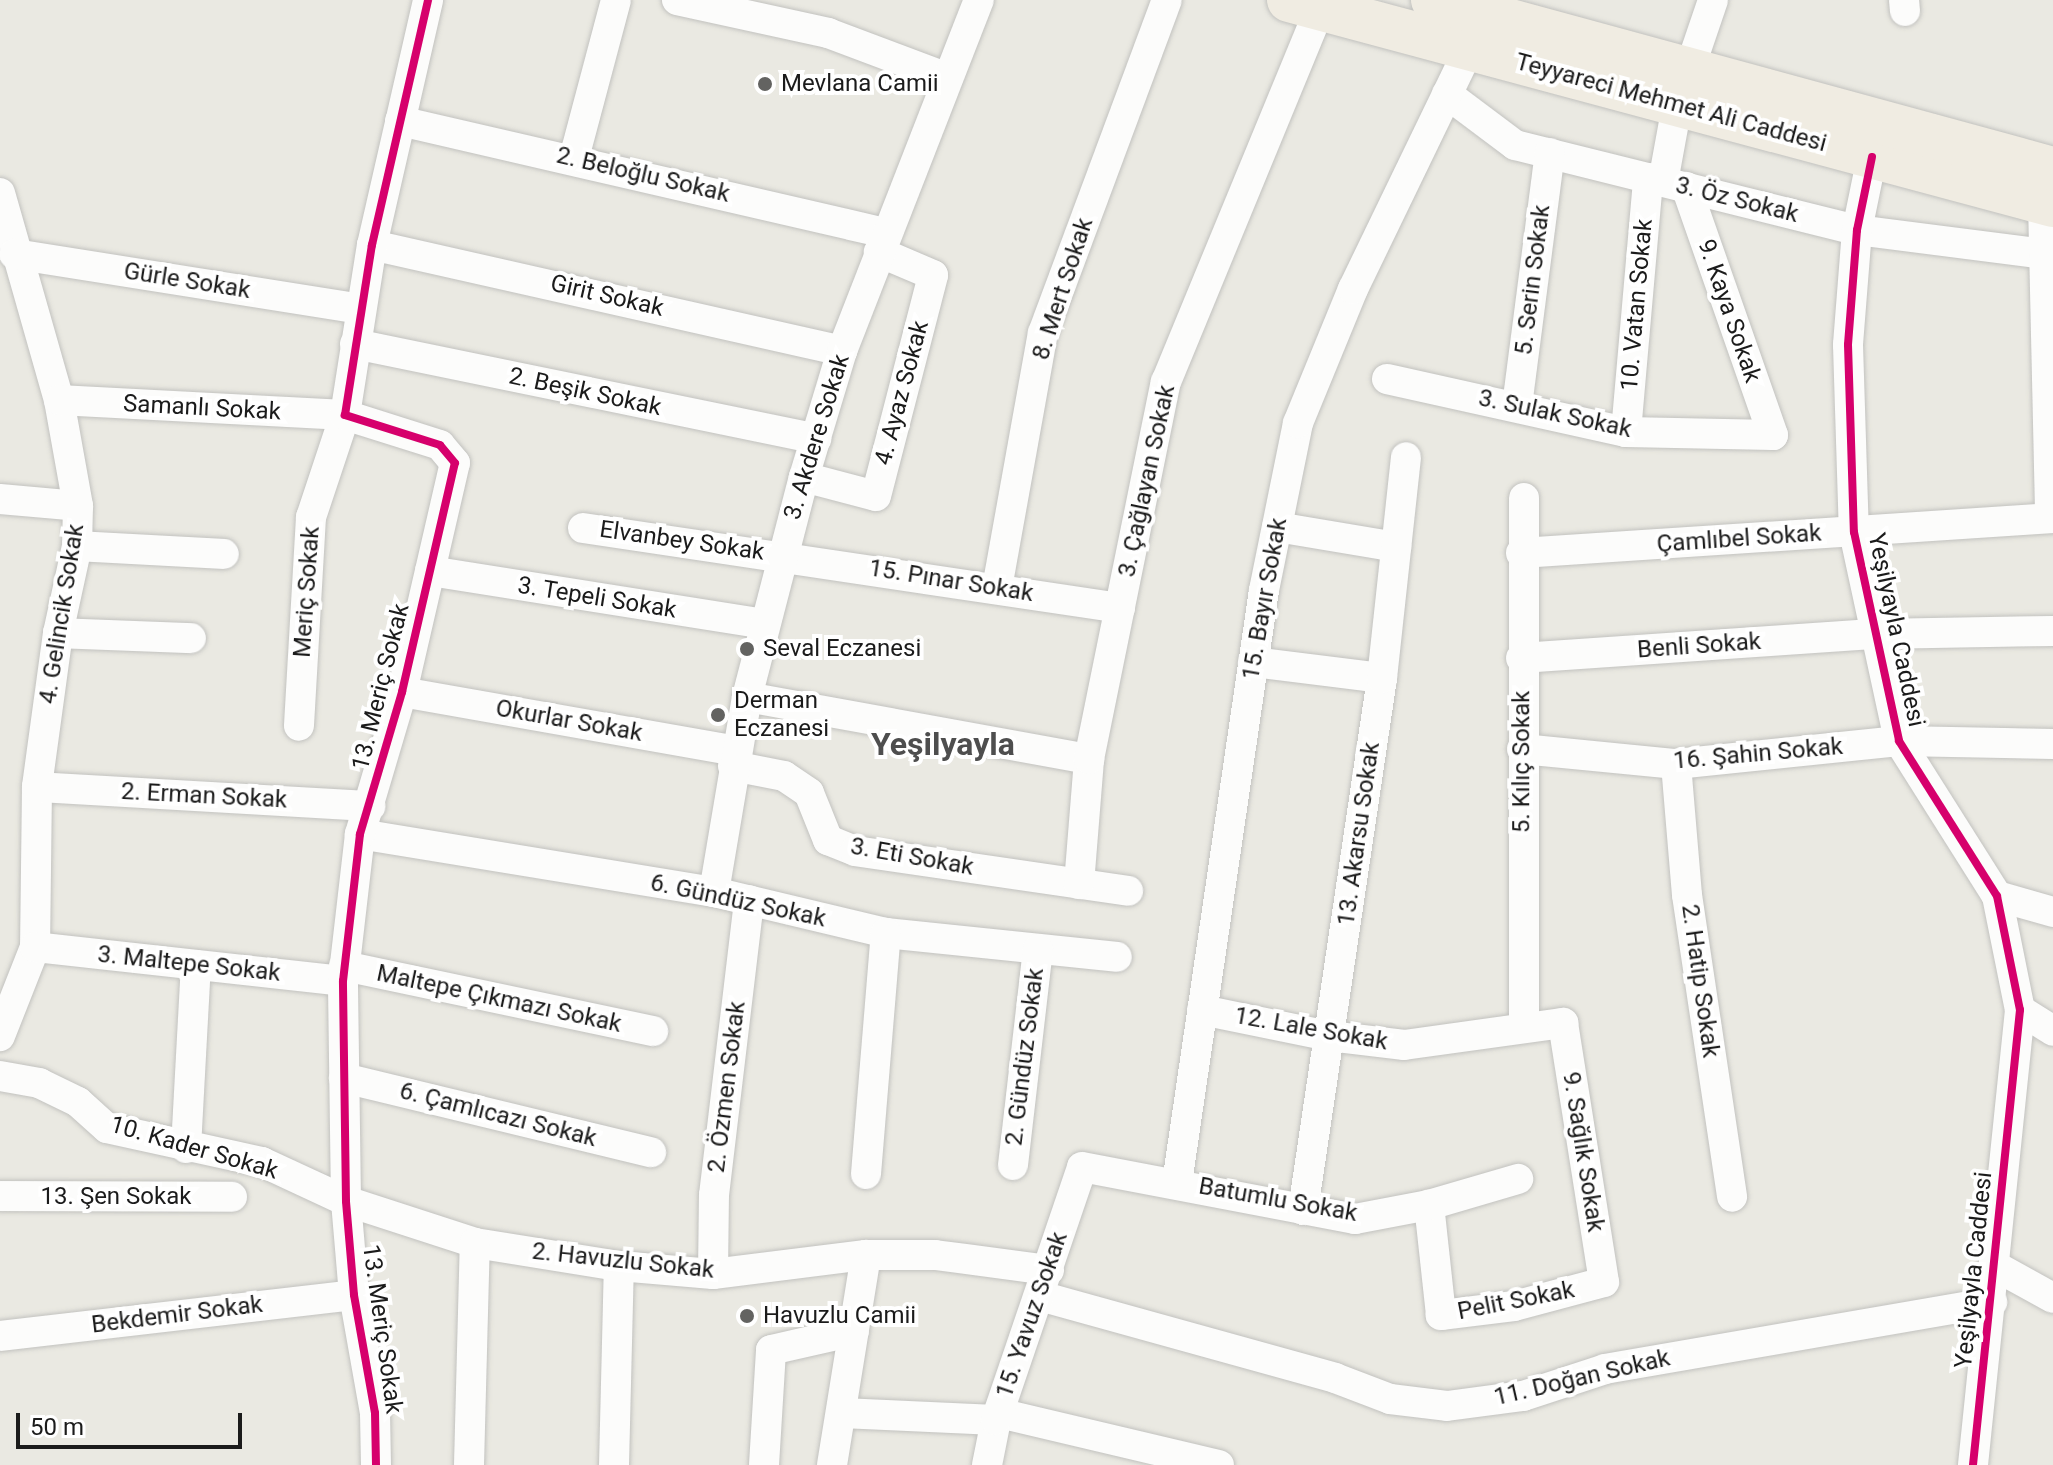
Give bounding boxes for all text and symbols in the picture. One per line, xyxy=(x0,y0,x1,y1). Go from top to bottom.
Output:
street label: Teyyareci Mehmet Ali Caddesi xyxy=(1512,48,1830,158)
place label: Mevlana Camii xyxy=(781,70,939,98)
marker: Mevlana Camii xyxy=(756,75,774,93)
street label: 2. Beloğlu Sokak xyxy=(554,141,732,209)
street label: 3. Öz Sokak xyxy=(1673,171,1801,229)
street label: 5. Serin Sokak xyxy=(1509,203,1557,357)
street label: 8. Mert Sokak xyxy=(1027,215,1099,363)
street label: 10. Vatan Sokak xyxy=(1615,218,1659,392)
street label: 9. Kaya Sokak xyxy=(1691,236,1767,386)
street label: Gürle Sokak xyxy=(122,257,252,305)
street label: Girit Sokak xyxy=(548,269,666,323)
street label: 4. Ayaz Sokak xyxy=(869,318,935,468)
street label: 3. Akdere Sokak xyxy=(778,351,856,523)
street label: 2. Beşik Sokak xyxy=(506,362,664,422)
street label: 3. Çağlayan Sokak xyxy=(1113,382,1181,580)
street label: 3. Sulak Sokak xyxy=(1476,384,1634,444)
street label: Samanlı Sokak xyxy=(122,389,282,427)
street label: Elvanbey Sokak xyxy=(598,515,766,567)
street label: 15. Bayır Sokak xyxy=(1237,516,1293,682)
street label: Çamlıbel Sokak xyxy=(1656,519,1822,559)
street label: 4. Gelincik Sokak xyxy=(34,522,90,706)
street label: Meriç Sokak xyxy=(288,525,326,659)
street label: Yeşilyayla Caddesi xyxy=(1861,530,1931,730)
street label: 15. Pınar Sokak xyxy=(867,554,1035,608)
street label: 3. Tepeli Sokak xyxy=(515,571,679,625)
street label: 13. Meriç Sokak xyxy=(346,601,416,773)
street label: Benli Sokak xyxy=(1636,627,1762,665)
place label: Seval Eczanesi xyxy=(763,635,921,663)
marker: Seval Eczanesi xyxy=(738,640,756,658)
place label: Derman Eczanesi xyxy=(734,687,829,743)
street label: 5. Kılıç Sokak xyxy=(1508,691,1536,833)
street label: Okurlar Sokak xyxy=(493,694,645,748)
marker: Derman Eczanesi xyxy=(709,706,727,724)
district label: Yeşilyayla xyxy=(871,725,1015,763)
street label: 16. Şahin Sokak xyxy=(1672,732,1844,776)
street label: 13. Akarsu Sokak xyxy=(1332,740,1386,928)
street label: 2. Erman Sokak xyxy=(120,777,288,815)
street label: 3. Eti Sokak xyxy=(848,832,976,882)
street label: 6. Gündüz Sokak xyxy=(648,868,828,934)
street label: 2. Hatip Sokak xyxy=(1675,903,1725,1059)
street label: 3. Maltepe Sokak xyxy=(96,940,282,988)
street label: Maltepe Çıkmazı Sokak xyxy=(374,959,624,1039)
street label: 2. Gündüz Sokak xyxy=(1000,967,1050,1147)
street label: 2. Özmen Sokak xyxy=(702,1000,752,1174)
street label: 12. Lale Sokak xyxy=(1232,1001,1390,1057)
street label: 9. Sağlık Sokak xyxy=(1556,1070,1610,1234)
street label: 6. Çamlıcazı Sokak xyxy=(397,1077,599,1153)
street label: 10. Kader Sokak xyxy=(107,1110,281,1186)
street label: Yeşilyayla Caddesi xyxy=(1949,1170,1999,1370)
street label: Batumlu Sokak xyxy=(1196,1172,1360,1228)
street label: 13. Şen Sokak xyxy=(41,1183,191,1211)
street label: 15. Yavuz Sokak xyxy=(990,1228,1074,1402)
street label: 2. Havuzlu Sokak xyxy=(531,1237,715,1285)
street label: 13. Meriç Sokak xyxy=(356,1242,408,1416)
street label: Pelit Sokak xyxy=(1455,1276,1577,1326)
street label: Bekdemir Sokak xyxy=(90,1290,264,1340)
place label: Havuzlu Camii xyxy=(763,1302,916,1330)
marker: Havuzlu Camii xyxy=(738,1307,756,1325)
street label: 11. Doğan Sokak xyxy=(1491,1344,1673,1412)
scale bar xyxy=(20,1397,246,1447)
text: 50 m xyxy=(30,1413,84,1441)

